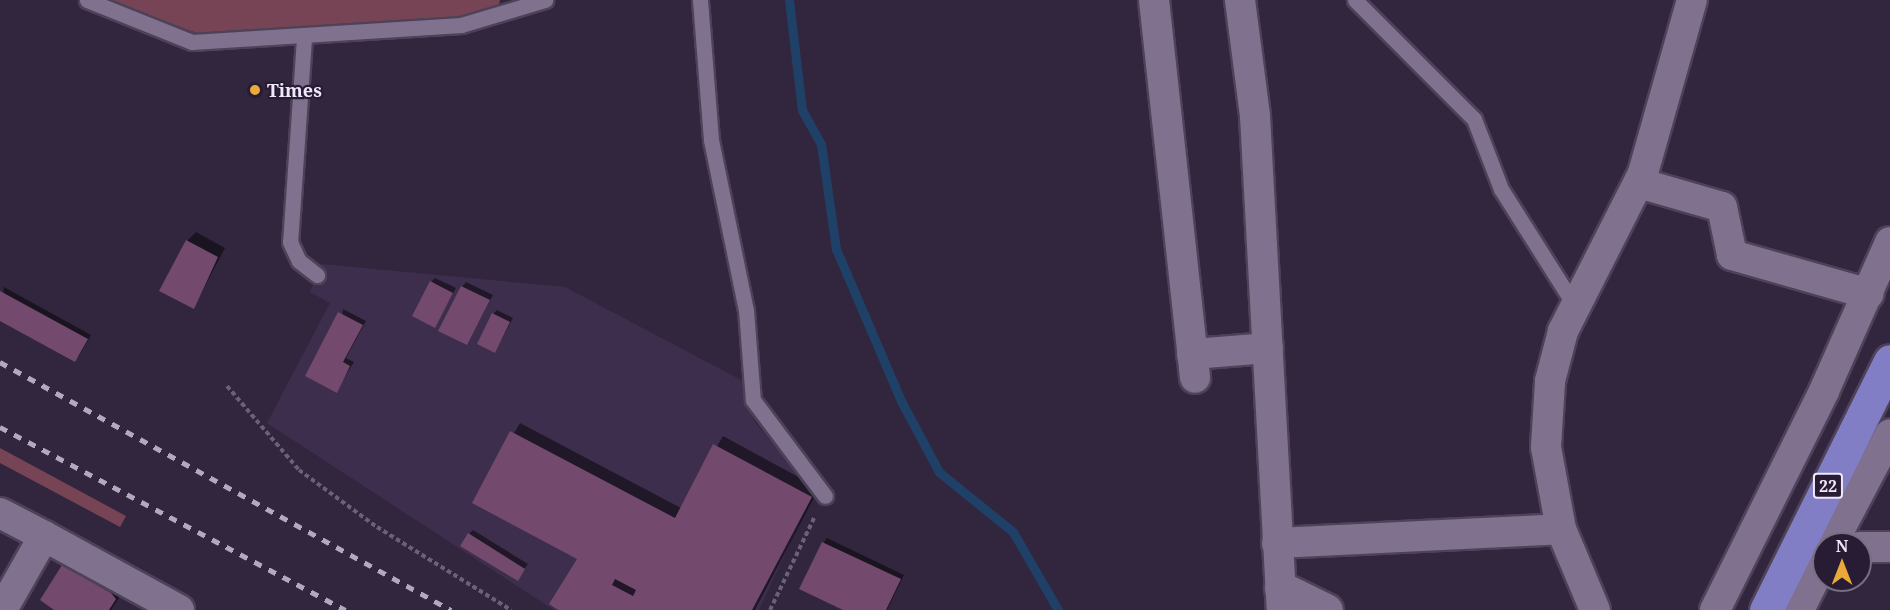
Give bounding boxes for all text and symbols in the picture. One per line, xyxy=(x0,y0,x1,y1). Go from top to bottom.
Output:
place label: Times xyxy=(267,79,322,101)
marker: Times xyxy=(248,83,262,97)
road number: 22 xyxy=(1812,473,1844,499)
north arrow xyxy=(1812,532,1872,592)
text: N xyxy=(1836,535,1848,557)

